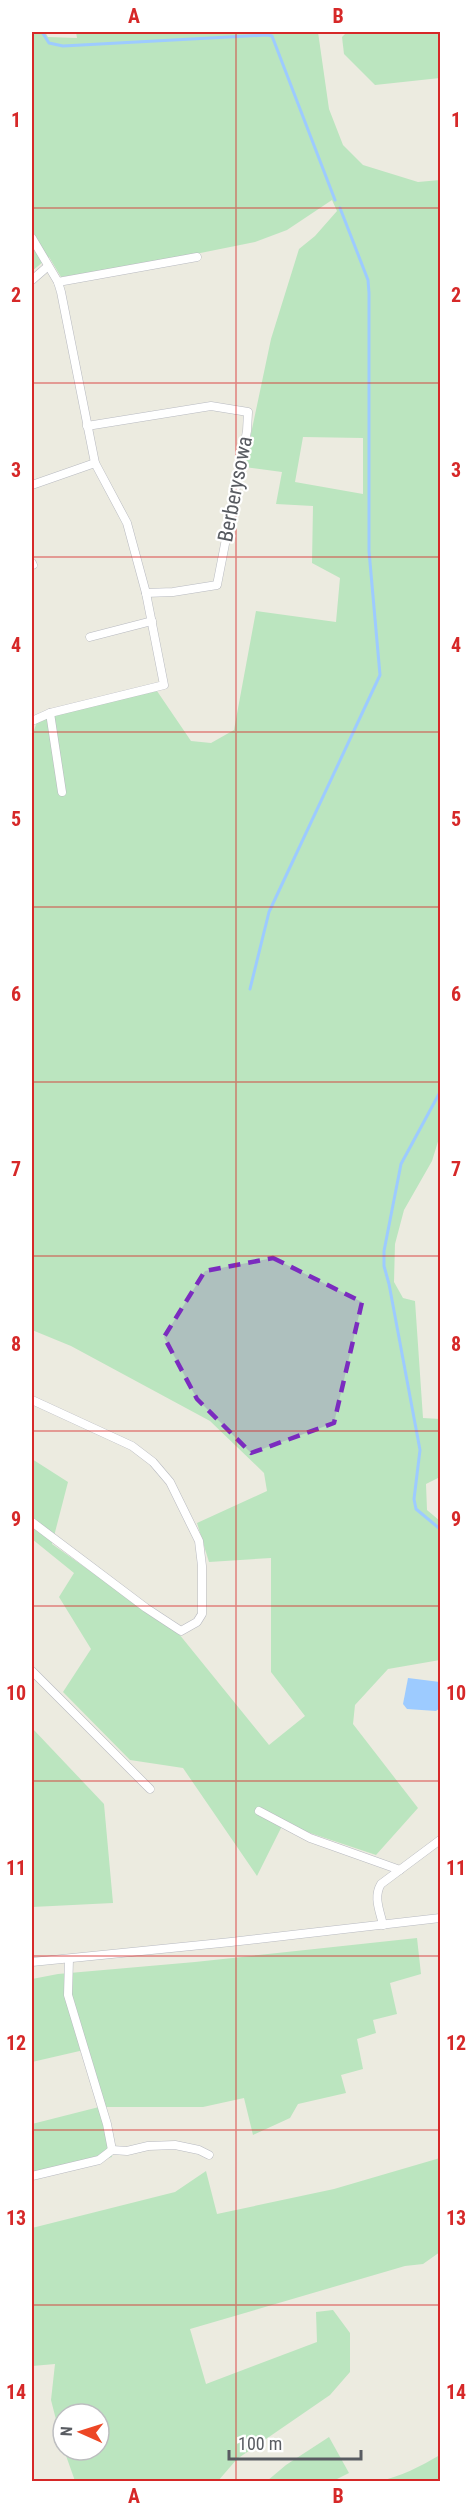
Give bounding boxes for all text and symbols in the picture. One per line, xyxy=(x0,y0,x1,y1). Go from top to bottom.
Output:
text: A xyxy=(128,4,140,28)
text: B xyxy=(332,4,344,28)
text: 1 xyxy=(11,108,21,132)
text: 1 xyxy=(451,108,461,132)
text: 2 xyxy=(11,283,21,307)
text: 2 xyxy=(451,283,461,307)
street label: Berberysowa xyxy=(213,434,257,544)
text: 3 xyxy=(11,458,21,482)
text: 3 xyxy=(451,458,461,482)
text: 4 xyxy=(11,633,21,657)
text: 4 xyxy=(451,633,461,657)
text: 5 xyxy=(11,807,21,831)
text: 5 xyxy=(451,807,461,831)
text: 6 xyxy=(11,982,21,1006)
text: 6 xyxy=(451,982,461,1006)
text: 7 xyxy=(11,1157,21,1181)
text: 7 xyxy=(451,1157,461,1181)
text: 8 xyxy=(11,1332,21,1356)
text: 8 xyxy=(451,1332,461,1356)
text: 9 xyxy=(11,1507,21,1531)
text: 9 xyxy=(451,1507,461,1531)
text: 10 xyxy=(6,1681,26,1705)
text: 10 xyxy=(446,1681,466,1705)
text: 11 xyxy=(6,1856,26,1880)
text: 11 xyxy=(446,1856,466,1880)
text: 12 xyxy=(6,2031,26,2055)
text: 12 xyxy=(446,2031,466,2055)
text: 13 xyxy=(6,2206,26,2230)
text: 13 xyxy=(446,2206,466,2230)
text: 14 xyxy=(6,2380,26,2404)
text: 14 xyxy=(446,2380,466,2404)
north arrow xyxy=(51,2402,111,2462)
scale bar xyxy=(229,2423,361,2461)
text: N xyxy=(57,2426,76,2437)
text: 100 m xyxy=(238,2433,282,2454)
text: A xyxy=(128,2484,140,2508)
text: B xyxy=(332,2484,344,2508)

